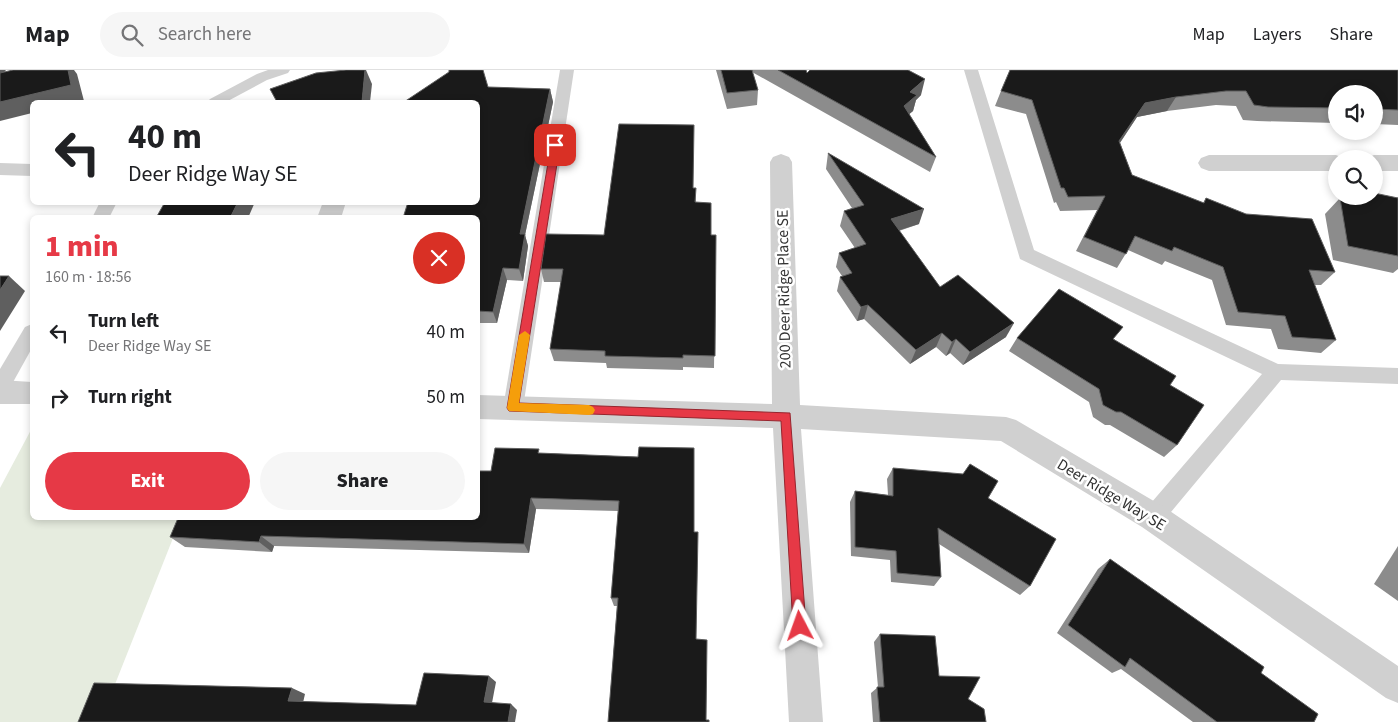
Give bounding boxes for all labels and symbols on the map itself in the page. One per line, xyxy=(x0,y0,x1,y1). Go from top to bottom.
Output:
pin xyxy=(534,124,576,166)
street label: 200 Deer Ridge Place SE xyxy=(772,209,796,369)
street label: Deer Ridge Way SE xyxy=(1053,454,1170,536)
position arrow xyxy=(773,599,825,651)

